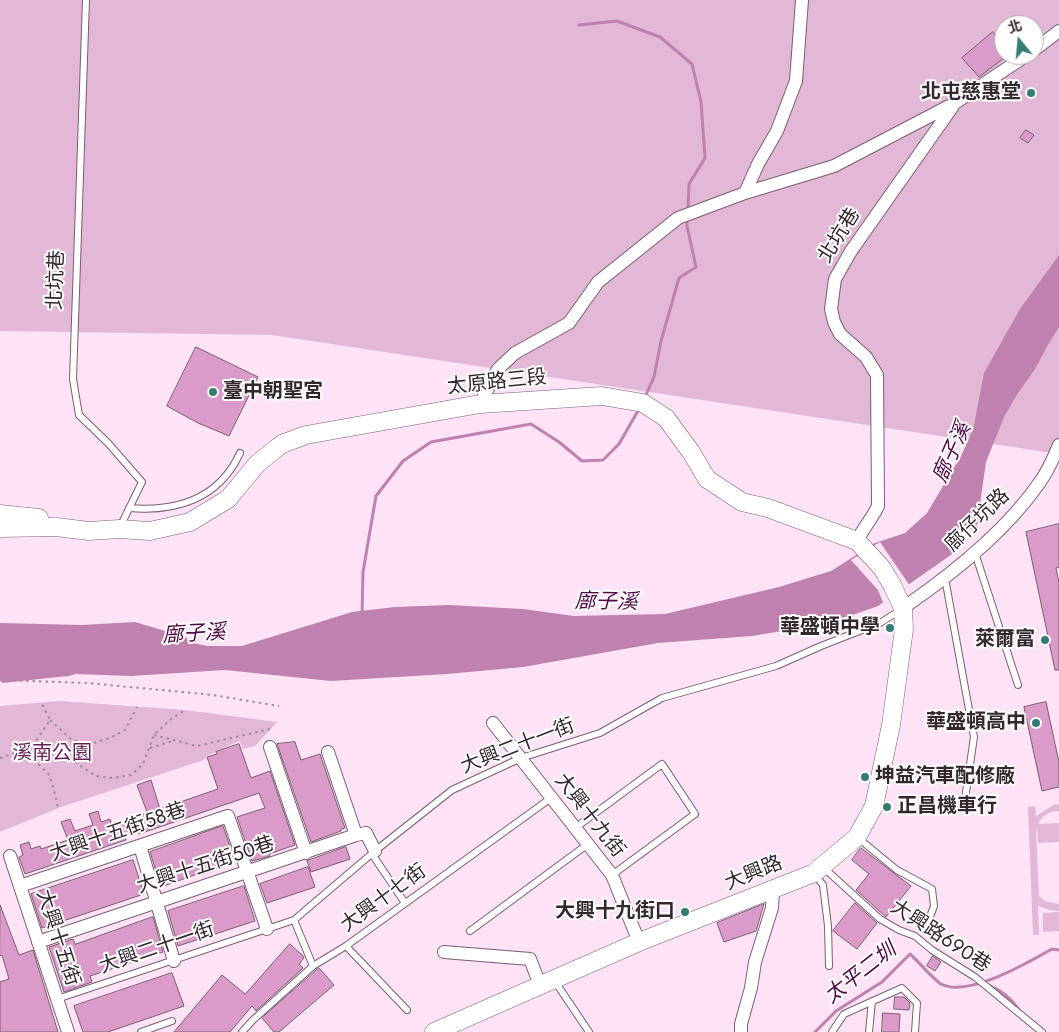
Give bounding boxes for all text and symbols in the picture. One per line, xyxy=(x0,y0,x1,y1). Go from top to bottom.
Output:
north arrow xyxy=(994,15,1044,65)
text: 北 xyxy=(1005,15,1025,38)
place label: 北屯慈惠堂 xyxy=(921,81,1021,105)
marker: 北屯慈惠堂 xyxy=(1025,87,1037,99)
street label: 北坑巷 xyxy=(814,204,866,268)
street label: 北坑巷 xyxy=(44,250,70,310)
street label: 太原路三段 xyxy=(446,366,548,400)
place label: 臺中朝聖宮 xyxy=(223,380,323,404)
marker: 臺中朝聖宮 xyxy=(207,386,219,398)
water label: 廍子溪 xyxy=(929,419,977,487)
street label: 廍仔坑路 xyxy=(941,485,1015,557)
water label: 廍子溪 xyxy=(574,590,638,616)
place label: 華盛頓中學 xyxy=(780,616,880,640)
water label: 廍子溪 xyxy=(162,621,226,649)
marker: 華盛頓中學 xyxy=(884,622,896,634)
place label: 萊爾富 xyxy=(975,628,1035,652)
marker: 萊爾富 xyxy=(1039,634,1051,646)
place label: 華盛頓高中 xyxy=(926,711,1026,735)
street label: 大興二十一街 xyxy=(458,714,578,780)
marker: 華盛頓高中 xyxy=(1030,717,1042,729)
park label: 溪南公園 xyxy=(12,742,92,766)
place label: 坤益汽車配修廠 xyxy=(875,765,1015,789)
street label: 大興十九街 xyxy=(549,769,629,863)
marker: 坤益汽車配修廠 xyxy=(859,771,871,783)
place label: 正昌機車行 xyxy=(897,795,997,819)
street label: 大興十五街58巷 xyxy=(47,799,189,867)
marker: 正昌機車行 xyxy=(881,801,893,813)
street label: 大興十五街50巷 xyxy=(134,832,278,900)
street label: 大興路 xyxy=(722,852,786,896)
street label: 大興十七街 xyxy=(336,860,432,938)
street label: 大興十五街 xyxy=(30,887,84,989)
street label: 大興路690巷 xyxy=(885,896,995,978)
place label: 大興十九街口 xyxy=(555,900,675,924)
marker: 大興十九街口 xyxy=(679,906,691,918)
street label: 大興二十一街 xyxy=(96,918,218,980)
water label: 太平二圳 xyxy=(820,938,902,1010)

